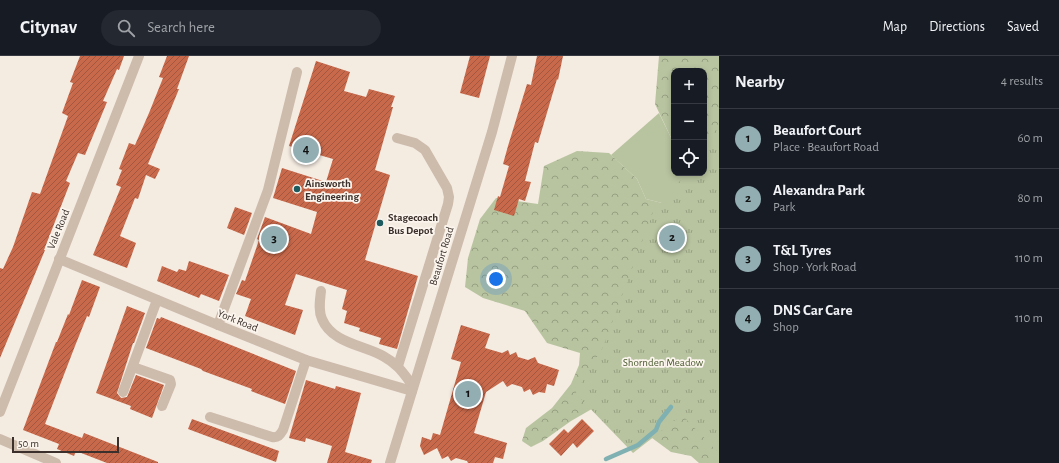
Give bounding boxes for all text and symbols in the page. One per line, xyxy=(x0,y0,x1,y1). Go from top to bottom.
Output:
search box xyxy=(101,10,381,46)
icon: search xyxy=(115,17,137,39)
text: Citynav xyxy=(20,18,77,37)
text: Search here xyxy=(147,20,215,35)
text: Map xyxy=(883,20,907,34)
text: Directions xyxy=(929,20,985,34)
text: Saved xyxy=(1007,20,1039,34)
map controls xyxy=(671,68,707,176)
button: + xyxy=(671,68,707,104)
text: Nearby xyxy=(735,73,785,90)
text: 4 results xyxy=(1001,75,1043,88)
button: − xyxy=(671,104,707,140)
text: Beaufort Court xyxy=(773,123,861,138)
text: 1 xyxy=(746,132,750,145)
text: 60 m xyxy=(1017,132,1043,145)
pin: 4 xyxy=(293,135,319,165)
button: locate xyxy=(671,140,707,176)
text: Place · Beaufort Road xyxy=(773,141,879,154)
place label: Ainsworth Engineering xyxy=(305,178,359,202)
text: Alexandra Park xyxy=(773,183,865,198)
marker: Ainsworth Engineering xyxy=(292,184,302,194)
text: 2 xyxy=(745,192,751,205)
text: 80 m xyxy=(1017,192,1043,205)
text: Park xyxy=(773,201,795,214)
street label: Vale Road xyxy=(45,207,72,251)
place label: Stagecoach Bus Depot xyxy=(388,212,438,236)
marker: Stagecoach Bus Depot xyxy=(375,218,385,228)
pin: 2 xyxy=(659,223,685,253)
pin: 3 xyxy=(261,224,287,254)
street label: Beaufort Road xyxy=(427,225,456,287)
text: T&L Tyres xyxy=(773,243,831,258)
text: 3 xyxy=(745,252,751,265)
text: 110 m xyxy=(1015,252,1043,265)
text: Shop · York Road xyxy=(773,261,856,274)
your location xyxy=(486,269,506,289)
text: DNS Car Care xyxy=(773,303,852,318)
street label: York Road xyxy=(216,307,260,334)
text: 4 xyxy=(745,312,751,325)
text: 110 m xyxy=(1015,312,1043,325)
text: Shop xyxy=(773,321,799,334)
park label: Shornden Meadow xyxy=(623,357,704,368)
pin: 1 xyxy=(455,379,481,409)
scale bar xyxy=(12,435,119,454)
text: 50 m xyxy=(18,438,39,449)

